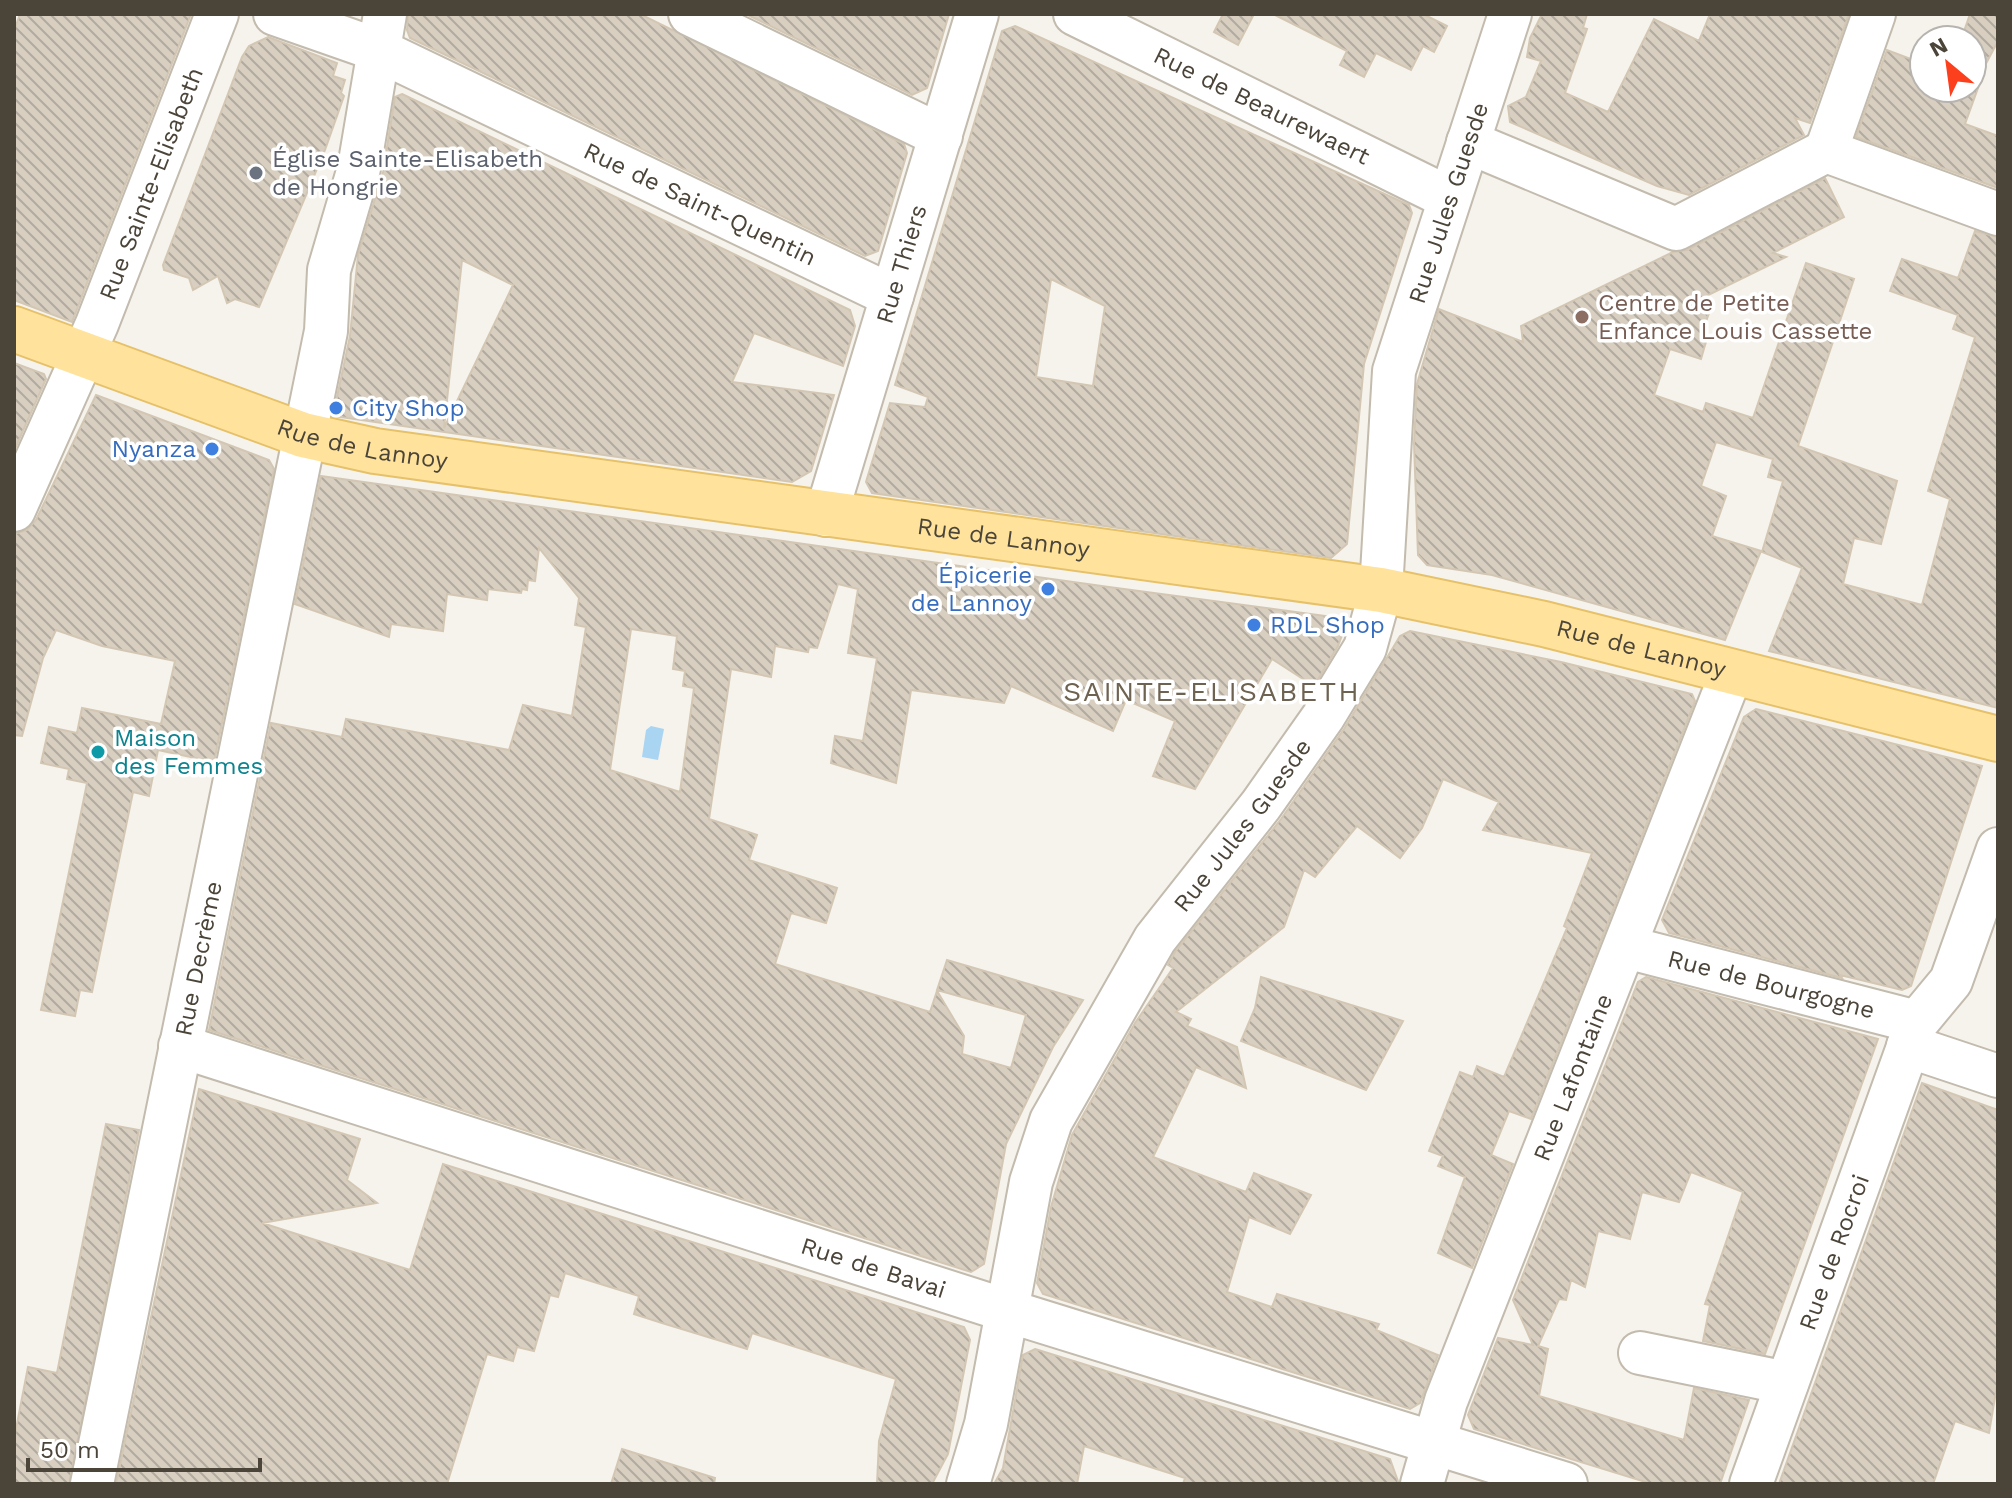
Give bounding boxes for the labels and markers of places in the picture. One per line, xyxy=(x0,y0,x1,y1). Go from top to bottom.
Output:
place label: Église Sainte-Elisabeth de Hongrie xyxy=(272,145,543,201)
marker: Église Sainte-Elisabeth de Hongrie xyxy=(247,164,265,182)
place label: Centre de Petite Enfance Louis Cassette xyxy=(1598,289,1872,345)
marker: Centre de Petite Enfance Louis Cassette xyxy=(1573,308,1591,326)
place label: City Shop xyxy=(352,394,465,422)
marker: City Shop xyxy=(327,399,345,417)
place label: Nyanza xyxy=(111,435,196,463)
marker: Nyanza xyxy=(203,440,221,458)
place label: Épicerie de Lannoy xyxy=(911,561,1033,617)
marker: Épicerie de Lannoy xyxy=(1039,580,1057,598)
place label: RDL Shop xyxy=(1270,611,1385,639)
marker: RDL Shop xyxy=(1245,616,1263,634)
place label: Maison des Femmes xyxy=(114,724,263,780)
marker: Maison des Femmes xyxy=(89,743,107,761)

